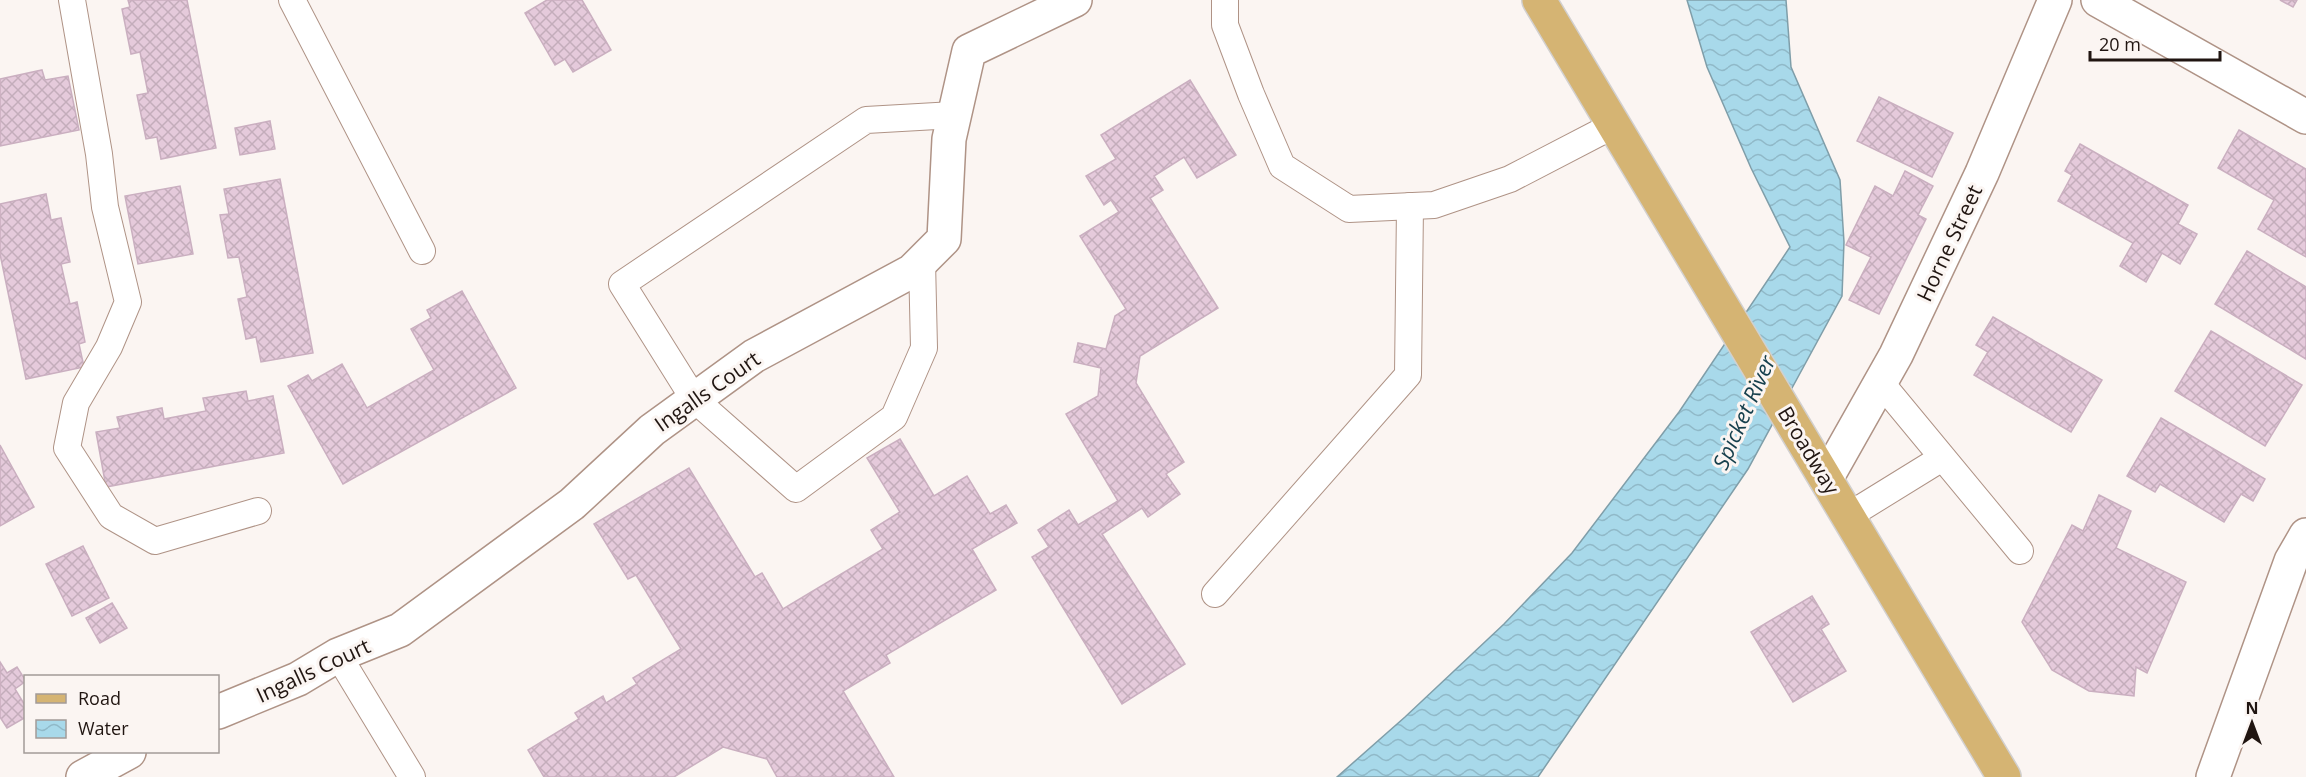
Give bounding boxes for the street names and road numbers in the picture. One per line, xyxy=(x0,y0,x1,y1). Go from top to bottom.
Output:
street label: Horne Street xyxy=(1910,180,1988,306)
street label: Ingalls Court xyxy=(649,344,765,438)
street label: Broadway xyxy=(1772,401,1846,500)
street label: Ingalls Court xyxy=(251,631,375,709)

